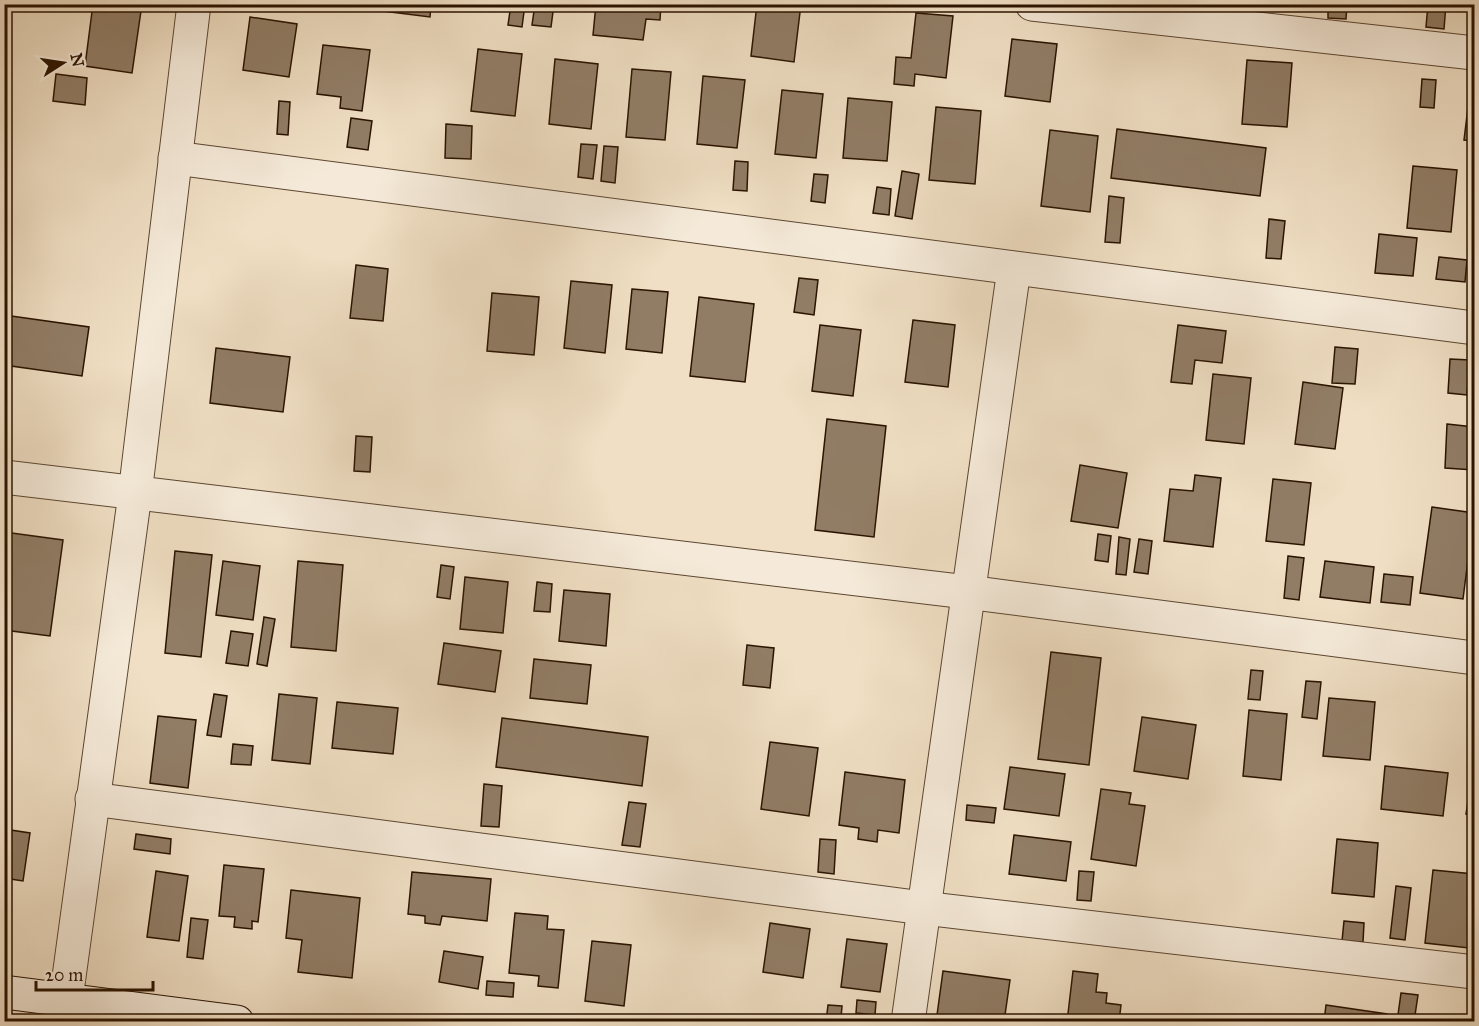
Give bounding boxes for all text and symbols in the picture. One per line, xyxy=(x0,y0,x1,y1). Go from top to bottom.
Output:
north arrow xyxy=(33,33,93,93)
text: N xyxy=(66,51,88,69)
scale bar xyxy=(36,954,153,992)
text: 20 m xyxy=(45,964,83,986)

